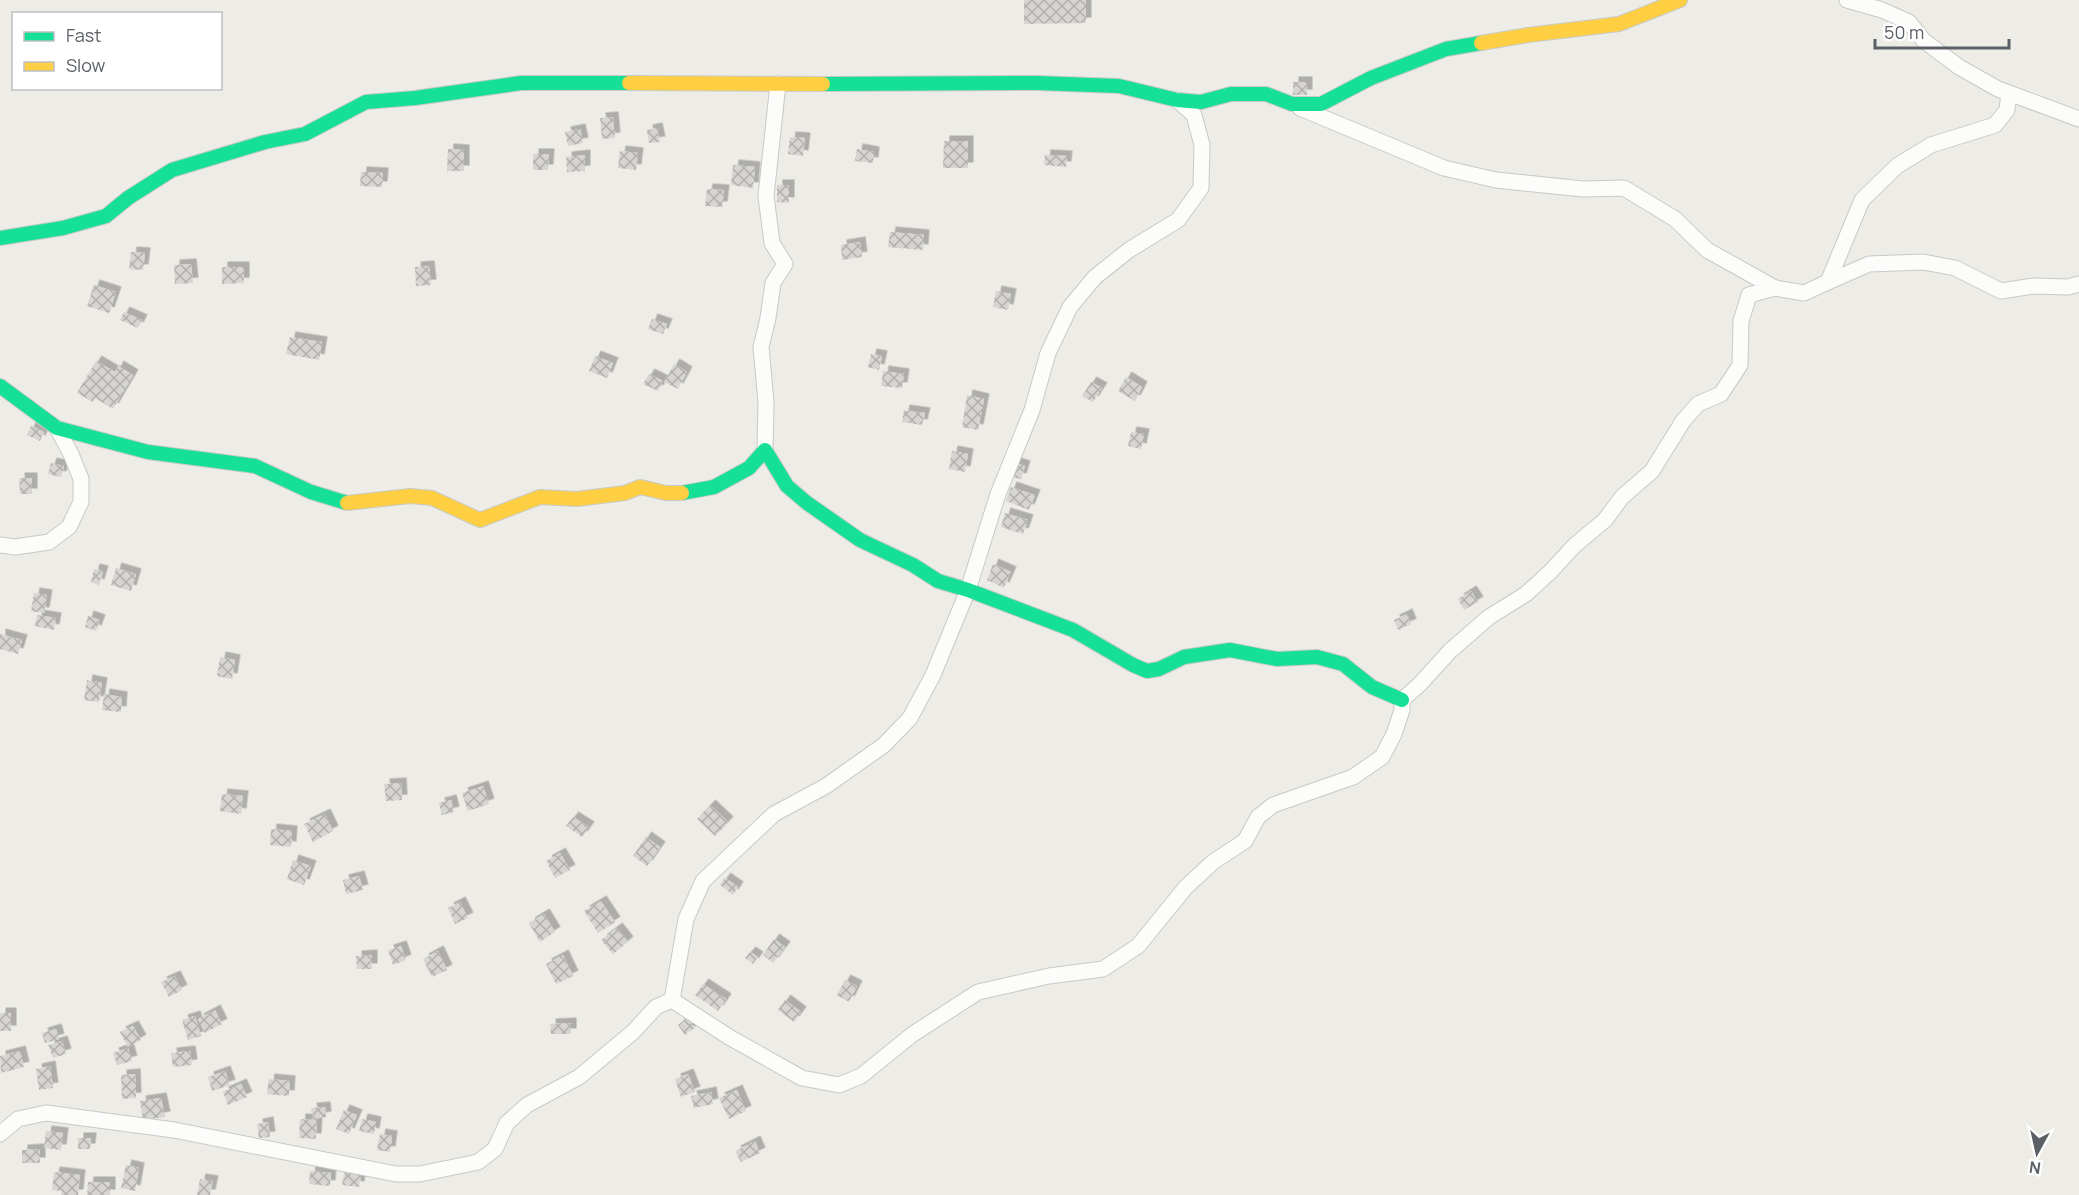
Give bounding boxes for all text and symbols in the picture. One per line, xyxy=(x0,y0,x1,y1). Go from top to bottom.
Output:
legend xyxy=(12,12,222,90)
scale bar xyxy=(1875,12,2008,50)
text: 50 m xyxy=(1884,20,1924,44)
text: Fast xyxy=(66,23,101,47)
text: Slow xyxy=(66,53,106,77)
north arrow xyxy=(2007,1123,2067,1183)
text: N xyxy=(2028,1156,2042,1180)

